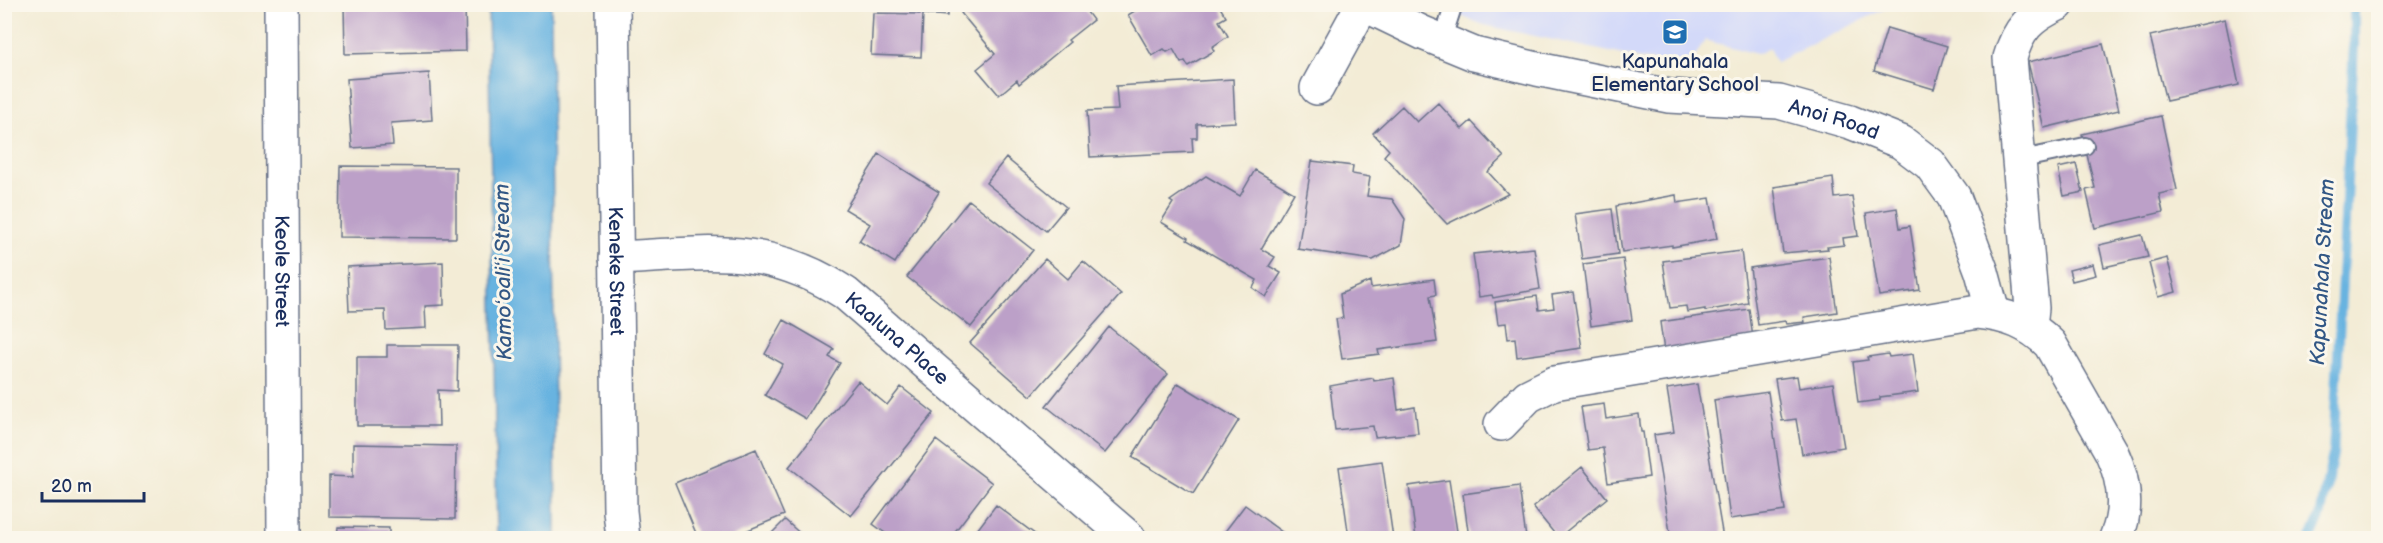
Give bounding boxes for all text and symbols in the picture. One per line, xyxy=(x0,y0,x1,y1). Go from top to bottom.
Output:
school or university icon: Kapunahala Elementary School xyxy=(1660,17,1690,47)
place label: Kapunahala Elementary School xyxy=(1591,50,1759,97)
street label: Anoi Road xyxy=(1786,94,1882,145)
water label: Kapunahala Stream xyxy=(2305,178,2340,366)
water label: Kamoʻoaliʻi Stream xyxy=(489,183,518,361)
street label: Keneke Street xyxy=(603,206,629,336)
street label: Keole Street xyxy=(269,215,294,327)
street label: Kaaluna Place xyxy=(840,287,954,390)
scale bar xyxy=(42,465,144,503)
text: 20 m xyxy=(51,476,92,497)

